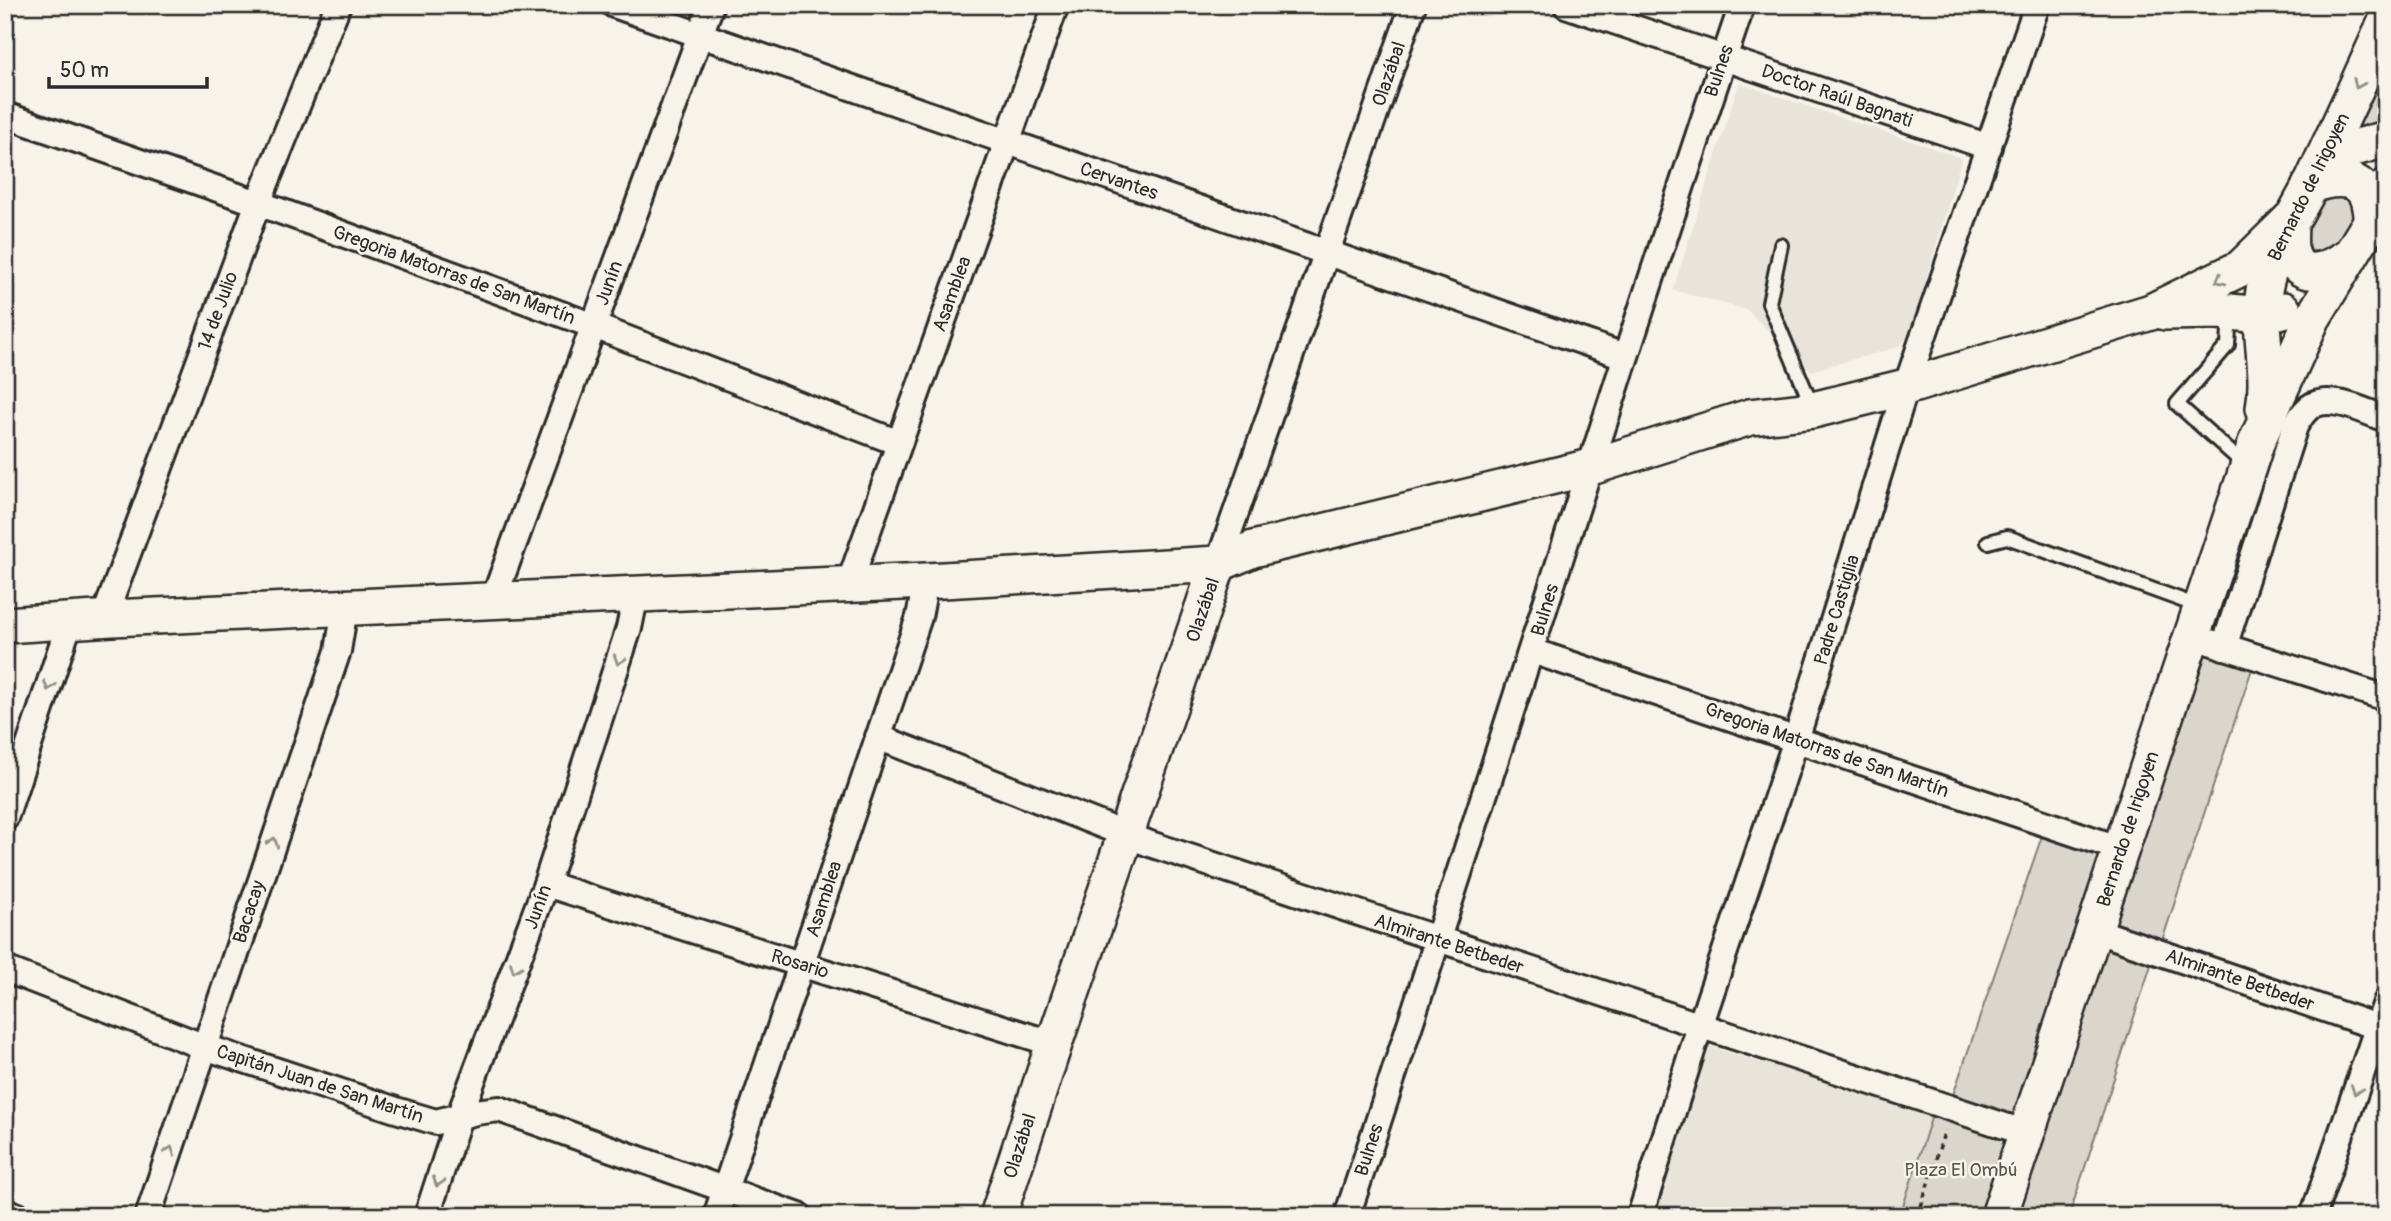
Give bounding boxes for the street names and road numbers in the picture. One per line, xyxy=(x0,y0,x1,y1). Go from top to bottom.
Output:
street label: Olazábal xyxy=(1367,38,1411,110)
street label: Bulnes xyxy=(1699,41,1739,100)
street label: Doctor Raúl Bagnati xyxy=(1758,59,1916,133)
street label: Bernardo de Irigoyen xyxy=(2263,109,2355,265)
street label: Cervantes xyxy=(1077,157,1162,206)
street label: Gregoria Matorras de San Martín xyxy=(329,220,579,330)
street label: Asamblea xyxy=(927,253,977,335)
street label: Junín xyxy=(590,258,628,308)
street label: 14 de Julio xyxy=(193,268,243,354)
street label: Padre Castiglia xyxy=(1809,552,1865,668)
street label: Olazábal xyxy=(1181,574,1225,646)
street label: Bulnes xyxy=(1526,580,1564,639)
street label: Gregoria Matorras de San Martín xyxy=(1702,697,1952,803)
street label: Bernardo de Irigoyen xyxy=(2092,748,2164,910)
street label: Asamblea xyxy=(800,858,848,940)
street label: Bacacay xyxy=(228,878,270,946)
street label: Junín xyxy=(519,882,557,932)
street label: Almirante Betbeder xyxy=(1371,908,1527,980)
street label: Almirante Betbeder xyxy=(2162,943,2318,1017)
street label: Rosario xyxy=(768,944,832,984)
street label: Capitán Juan de San Martín xyxy=(213,1039,427,1129)
street label: Olazábal xyxy=(998,1110,1042,1182)
street label: Bulnes xyxy=(1349,1120,1389,1179)

